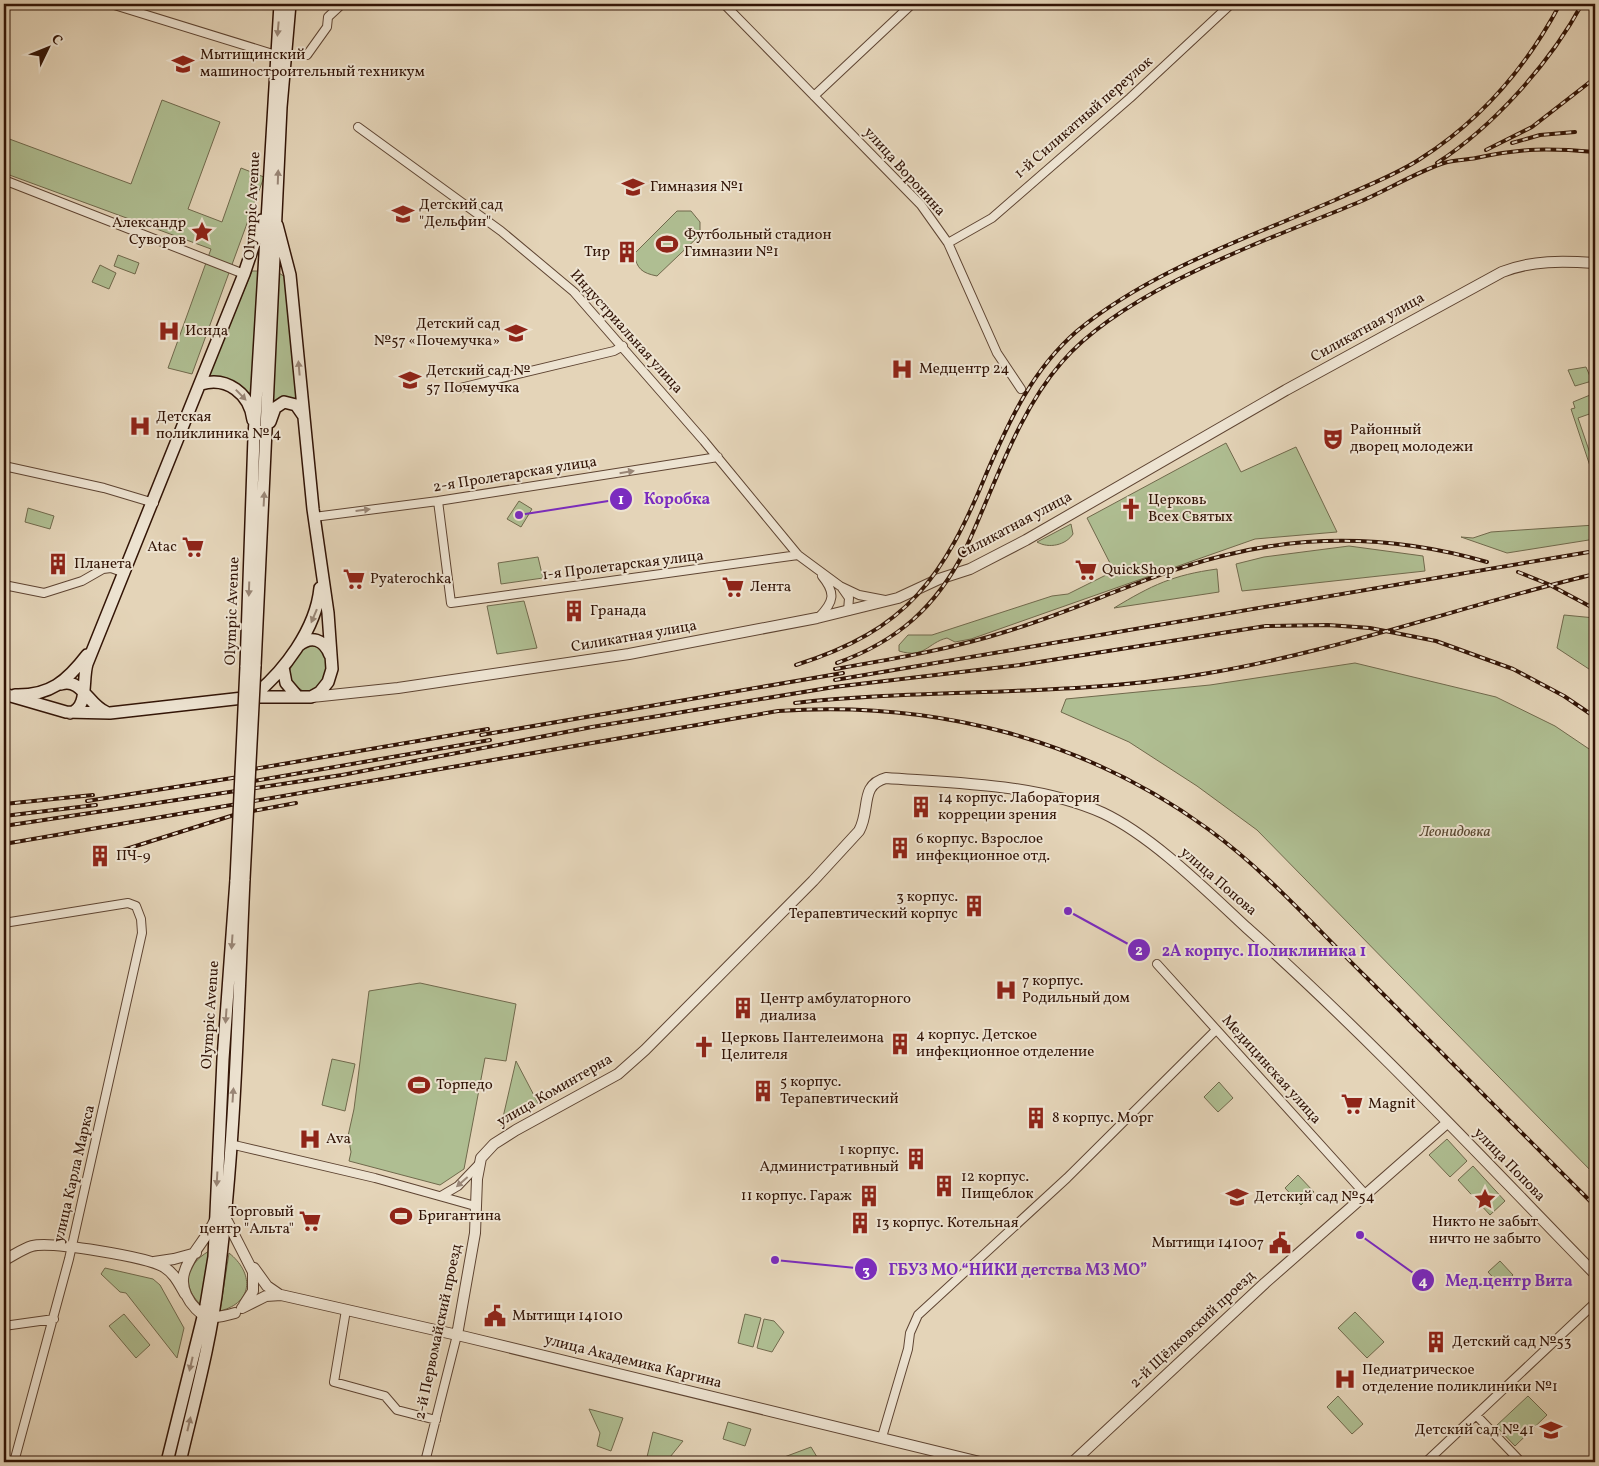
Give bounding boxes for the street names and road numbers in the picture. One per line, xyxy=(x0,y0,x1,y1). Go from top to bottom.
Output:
street label: 1-й Силикатный переулок xyxy=(1010,52,1158,184)
street label: улица Воронина xyxy=(858,123,950,221)
street label: Olympic Avenue xyxy=(240,151,266,261)
street label: Индустриальная улица xyxy=(565,265,687,399)
street label: Силикатная улица xyxy=(1307,288,1429,368)
street label: 2-я Пролетарская улица xyxy=(432,452,598,498)
street label: Силикатная улица xyxy=(954,487,1076,565)
street label: 1-я Пролетарская улица xyxy=(541,546,705,586)
street label: Olympic Avenue xyxy=(221,556,245,666)
street label: Силикатная улица xyxy=(569,616,699,658)
street label: улица Попова xyxy=(1175,843,1261,921)
street label: Olympic Avenue xyxy=(197,960,225,1070)
street label: Медицинская улица xyxy=(1216,1011,1326,1129)
street label: улица Коминтерна xyxy=(493,1049,617,1133)
street label: улица Карла Маркса xyxy=(49,1103,101,1245)
street label: улица Попова xyxy=(1468,1123,1550,1207)
street label: 2-й Первомайский проезд xyxy=(410,1242,468,1422)
street label: 2-й Щёлковский проезд xyxy=(1126,1266,1261,1394)
street label: улица Академика Каргина xyxy=(542,1330,724,1394)

